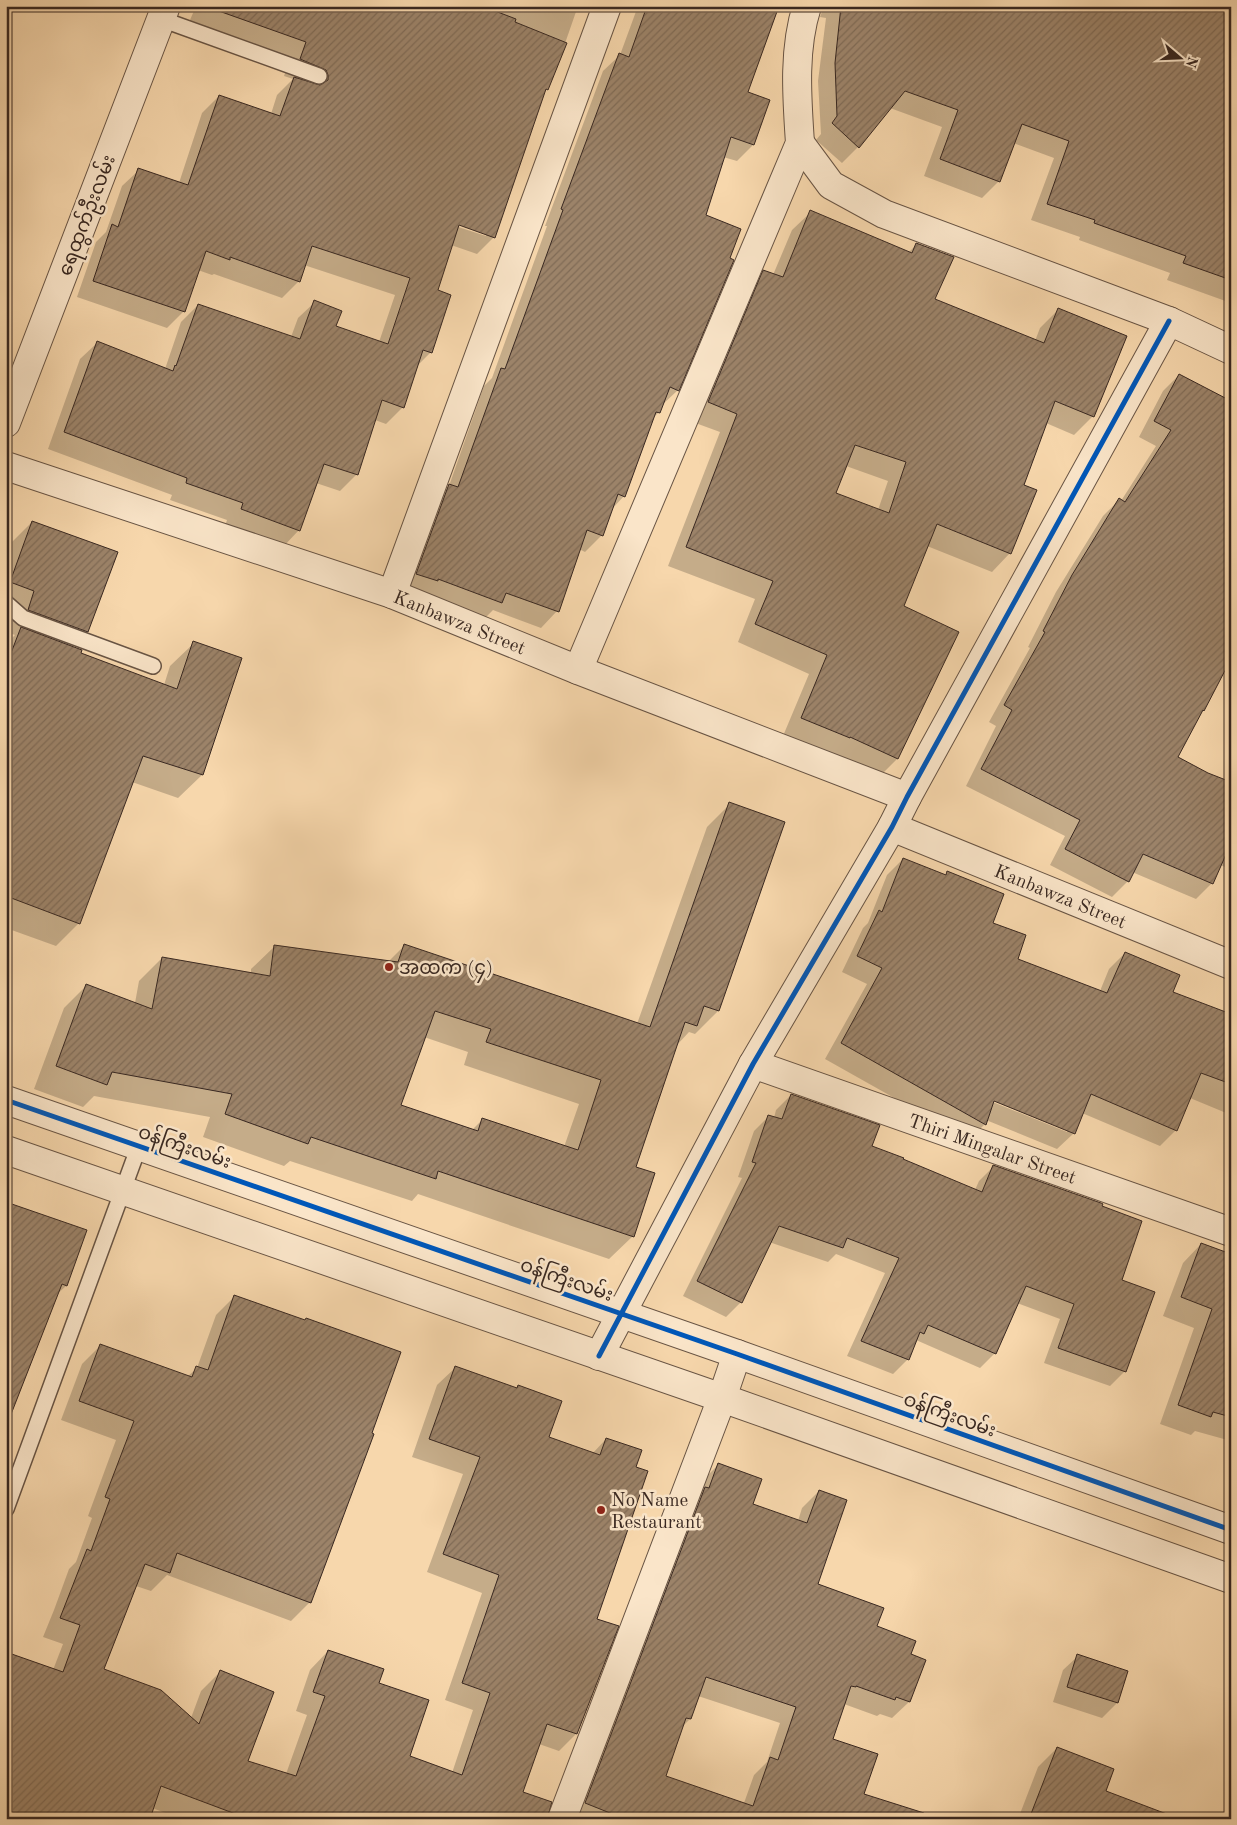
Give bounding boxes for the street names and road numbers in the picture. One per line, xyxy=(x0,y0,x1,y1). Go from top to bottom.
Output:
street label: ရေထွက်ဦးလမ်း xyxy=(50,150,124,280)
street label: Kanbawza Street xyxy=(390,589,528,659)
street label: Kanbawza Street xyxy=(991,863,1128,933)
street label: Thiri Mingalar Street xyxy=(905,1112,1078,1189)
street label: ဝန်ကြီးလမ်း xyxy=(134,1117,235,1177)
street label: ဝန်ကြီးလမ်း xyxy=(516,1250,617,1310)
street label: ဝန်ကြီးလမ်း xyxy=(899,1384,1000,1446)

